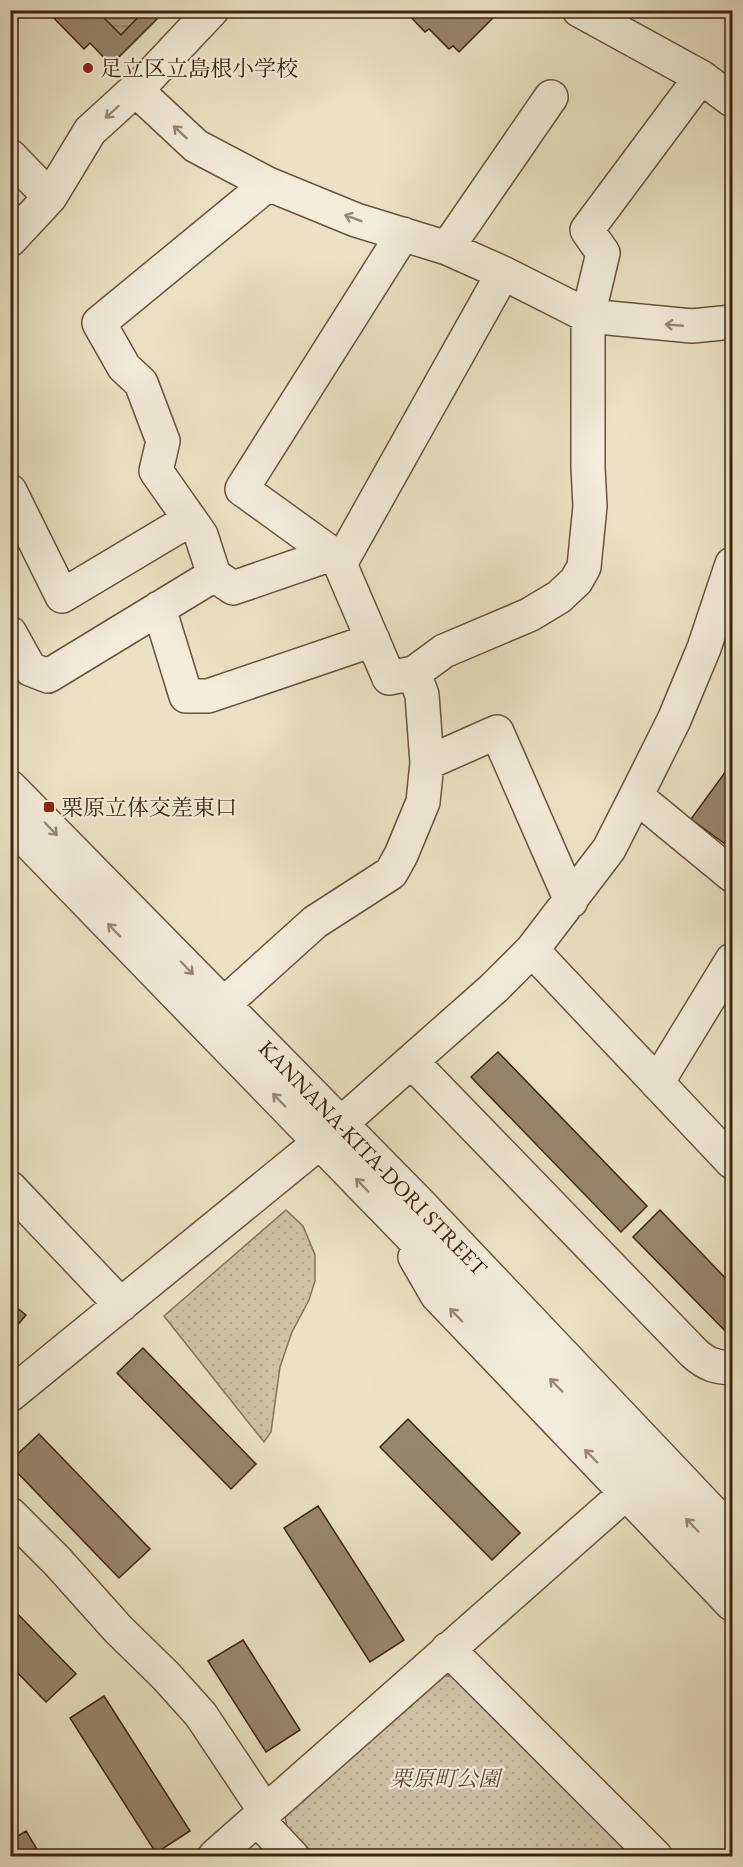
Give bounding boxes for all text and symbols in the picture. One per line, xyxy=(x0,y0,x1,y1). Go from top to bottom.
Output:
place label: 足立区立島根小学校 xyxy=(100,54,298,83)
marker: 足立区立島根小学校 xyxy=(81,61,95,75)
one-way arrow xyxy=(105,105,120,119)
one-way arrow xyxy=(172,124,187,139)
one-way arrow xyxy=(344,212,363,223)
one-way arrow xyxy=(665,319,685,330)
place label: 栗原立体交差東口 xyxy=(61,793,237,822)
marker: 栗原立体交差東口 xyxy=(42,800,56,814)
one-way arrow xyxy=(44,821,59,836)
one-way arrow xyxy=(107,923,121,938)
one-way arrow xyxy=(180,961,195,976)
street label: KANNANA-KITA-DORI STREET xyxy=(253,1034,494,1282)
one-way arrow xyxy=(271,1092,286,1107)
one-way arrow xyxy=(355,1177,370,1192)
one-way arrow xyxy=(449,1308,463,1323)
one-way arrow xyxy=(549,1378,563,1393)
one-way arrow xyxy=(583,1448,598,1463)
one-way arrow xyxy=(685,1518,699,1533)
park label: 栗原町公園 xyxy=(390,1764,503,1793)

